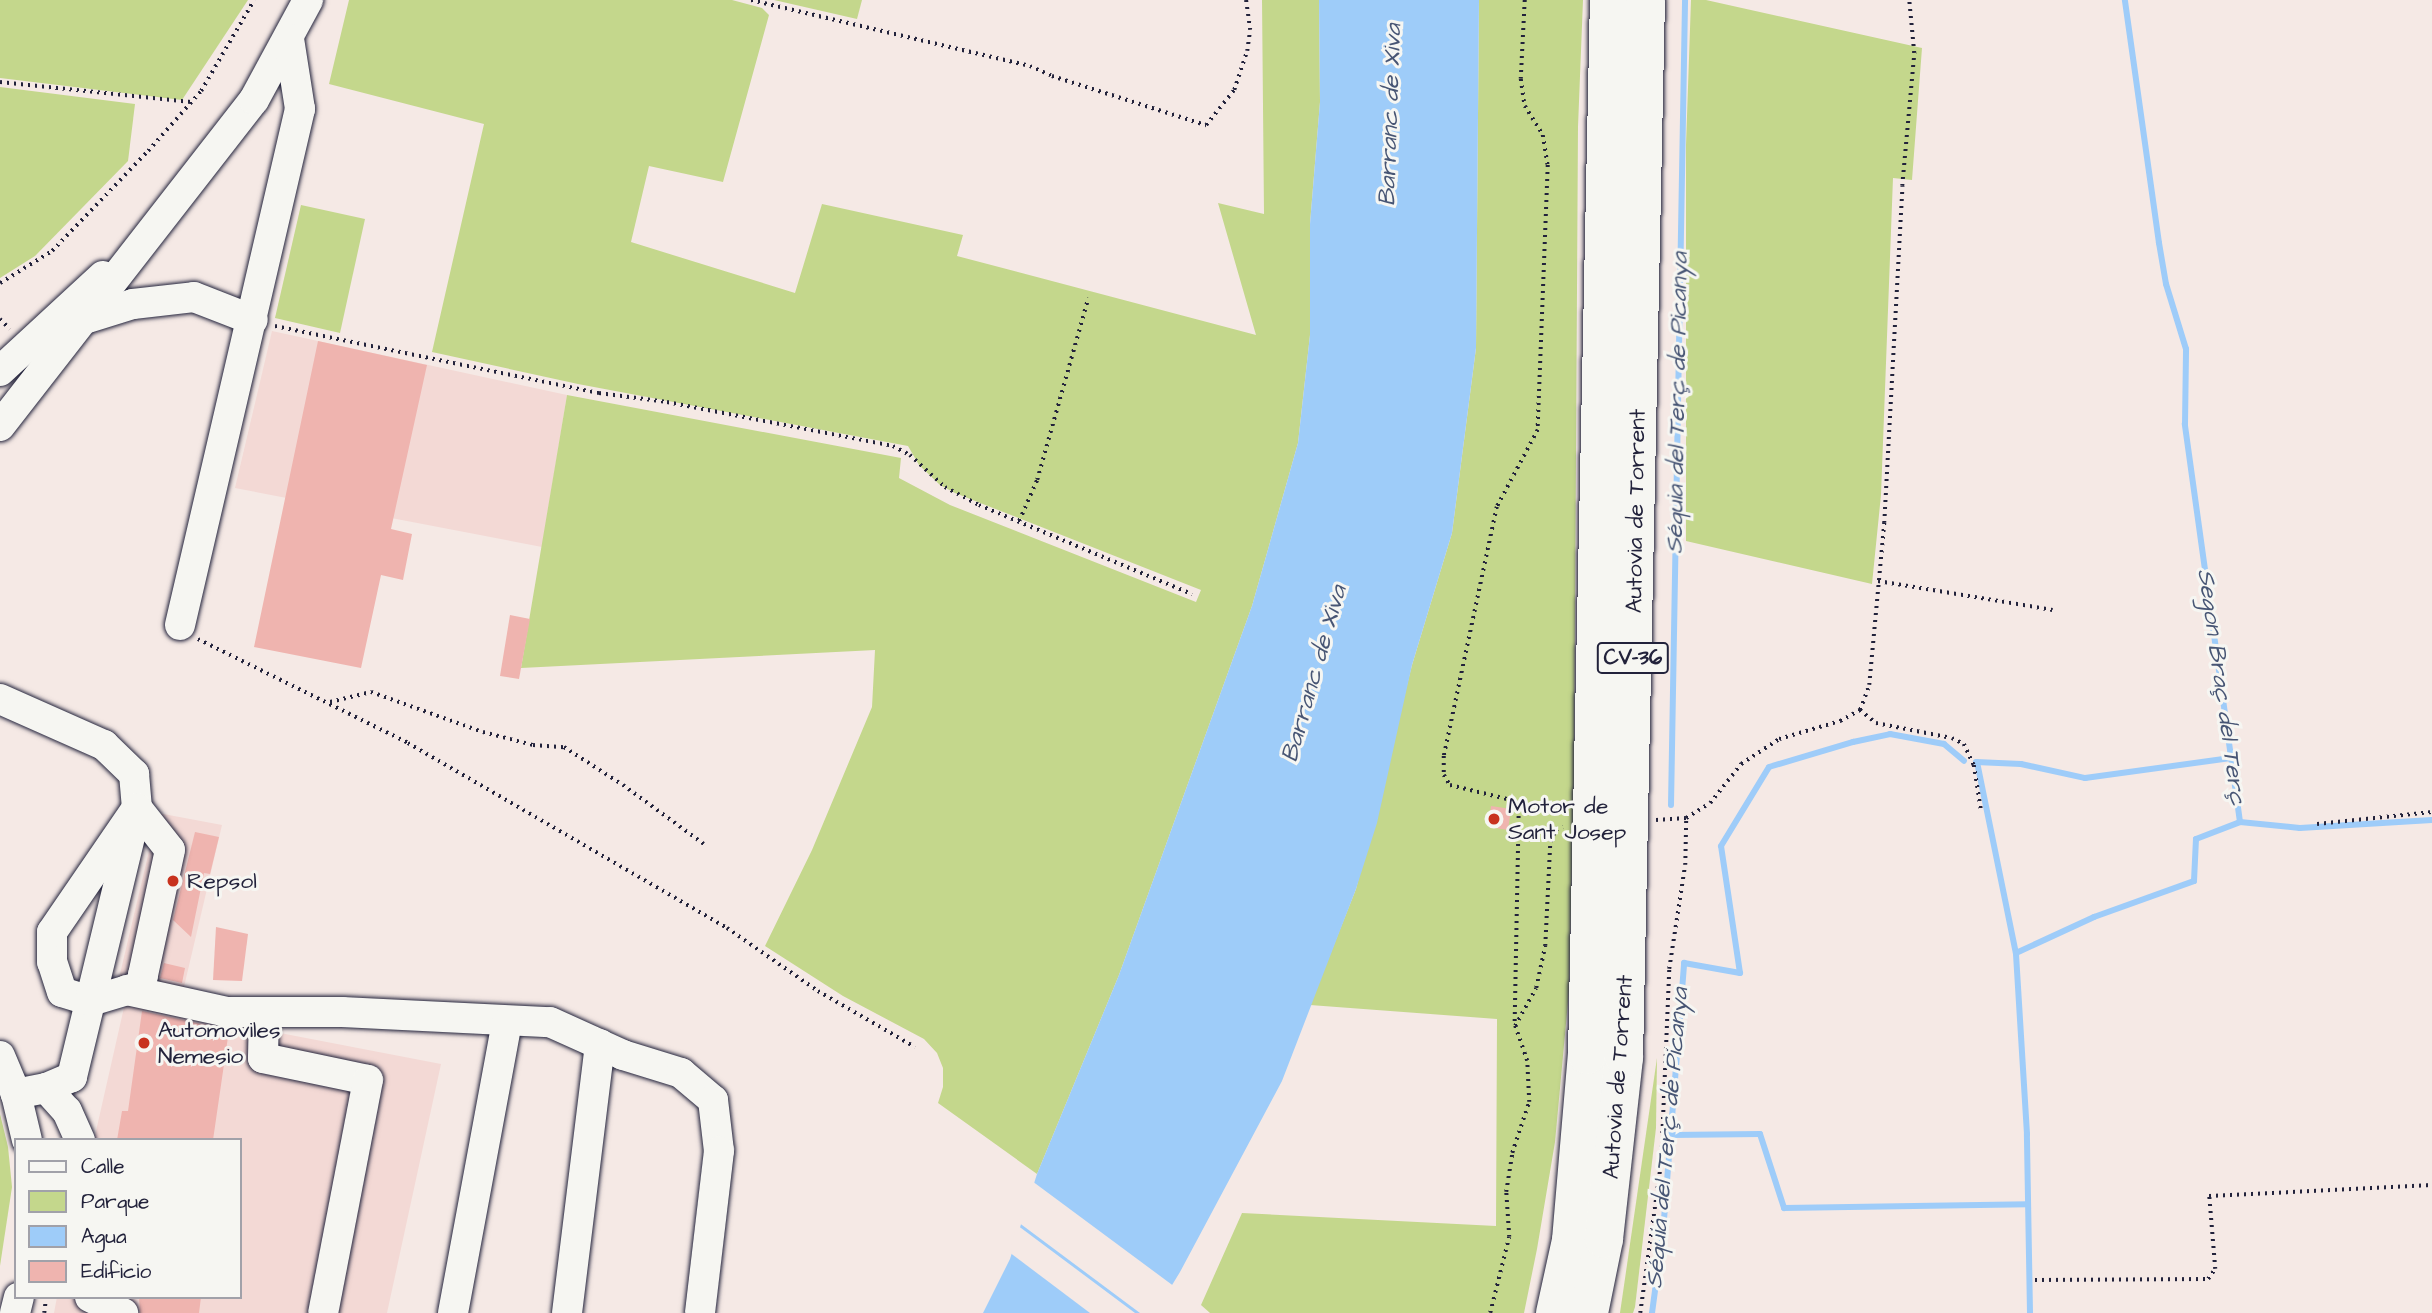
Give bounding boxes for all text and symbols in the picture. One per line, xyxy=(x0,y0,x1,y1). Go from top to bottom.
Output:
water label: Barranc de Xiva xyxy=(1373,23,1409,207)
water label: Séquia del Terç de Picanya xyxy=(1661,252,1695,554)
street label: Autovia de Torrent xyxy=(1620,409,1652,613)
water label: Segon Braç del Terç xyxy=(2190,567,2252,807)
water label: Barranc de Xiva xyxy=(1276,582,1354,766)
road number: CV-36 xyxy=(1596,640,1670,676)
place label: Motor de Sant Josep xyxy=(1508,792,1626,846)
marker: Motor de Sant Josep xyxy=(1486,811,1502,827)
place label: Repsol xyxy=(187,867,257,895)
marker: Repsol xyxy=(165,873,181,889)
street label: Autovia de Torrent xyxy=(1597,974,1639,1180)
water label: Séquia del Terç de Picanya xyxy=(1641,986,1695,1290)
place label: Automoviles Nemesio xyxy=(158,1016,281,1070)
marker: Automoviles Nemesio xyxy=(136,1035,152,1051)
legend xyxy=(14,1138,242,1299)
text: Calle xyxy=(81,1152,125,1181)
text: Parque xyxy=(81,1187,149,1216)
text: Agua xyxy=(81,1222,127,1251)
text: Edificio xyxy=(81,1257,151,1286)

